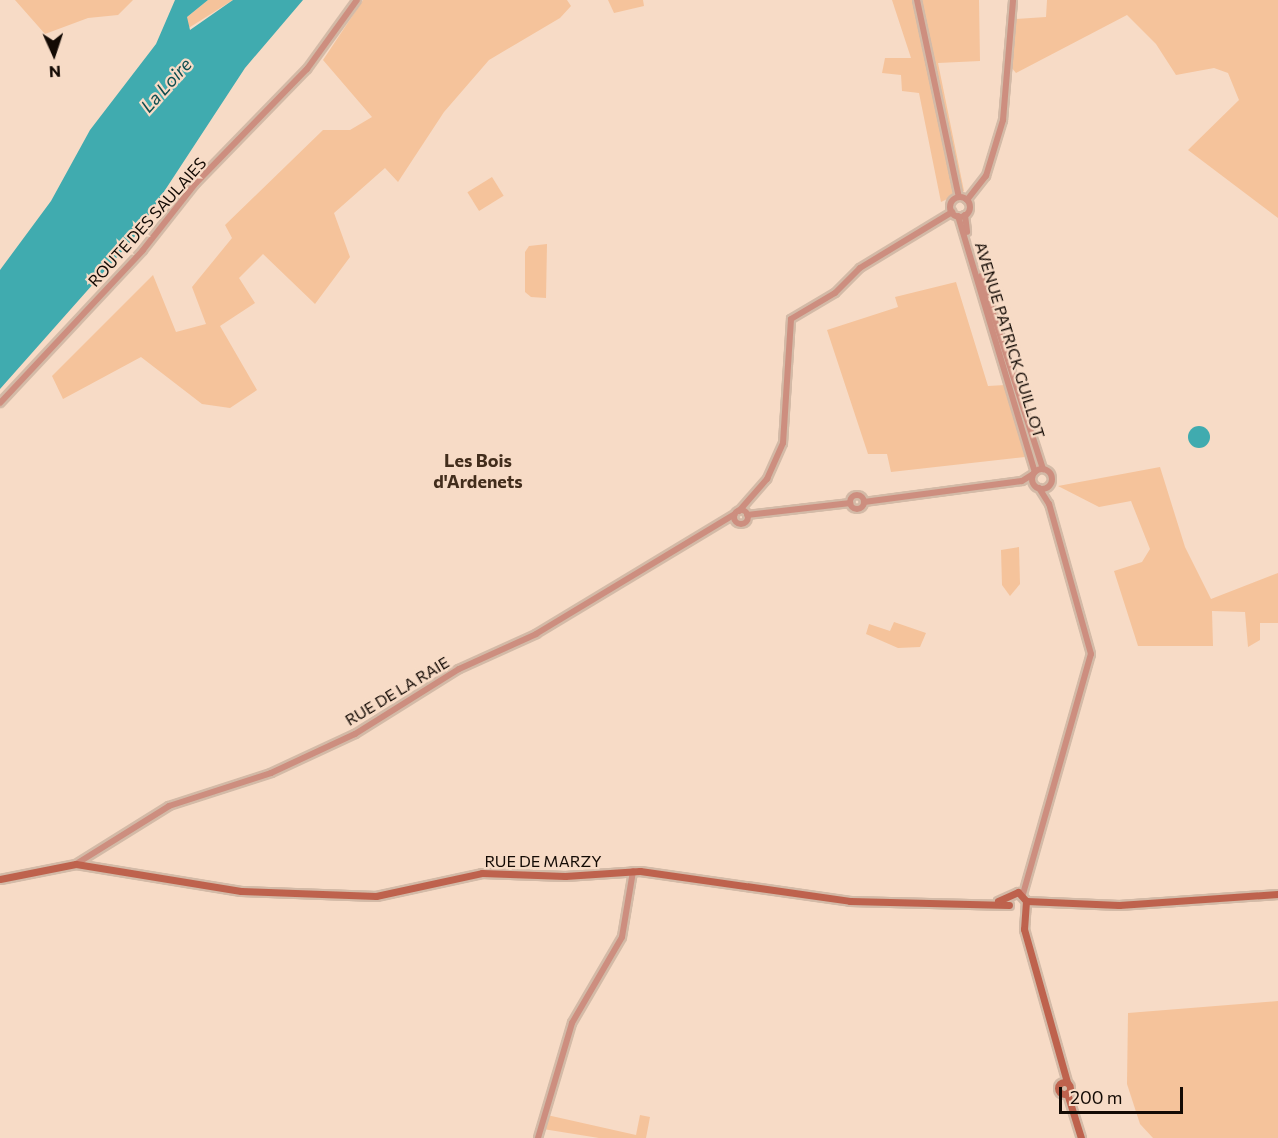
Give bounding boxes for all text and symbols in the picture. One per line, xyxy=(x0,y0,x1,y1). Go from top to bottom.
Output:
north arrow xyxy=(24,24,84,84)
water label: La Loire xyxy=(136,54,196,116)
text: N xyxy=(48,63,61,82)
street label: ROUTE DES SAULAIES xyxy=(84,154,210,290)
street label: AVENUE PATRICK GUILLOT xyxy=(971,239,1049,441)
district label: Les Bois d'Ardenets xyxy=(433,450,523,492)
street label: RUE DE LA RAIE xyxy=(341,652,453,730)
street label: RUE DE MARZY xyxy=(484,851,602,871)
scale bar xyxy=(1062,1075,1186,1113)
text: 200 m xyxy=(1070,1086,1123,1108)

